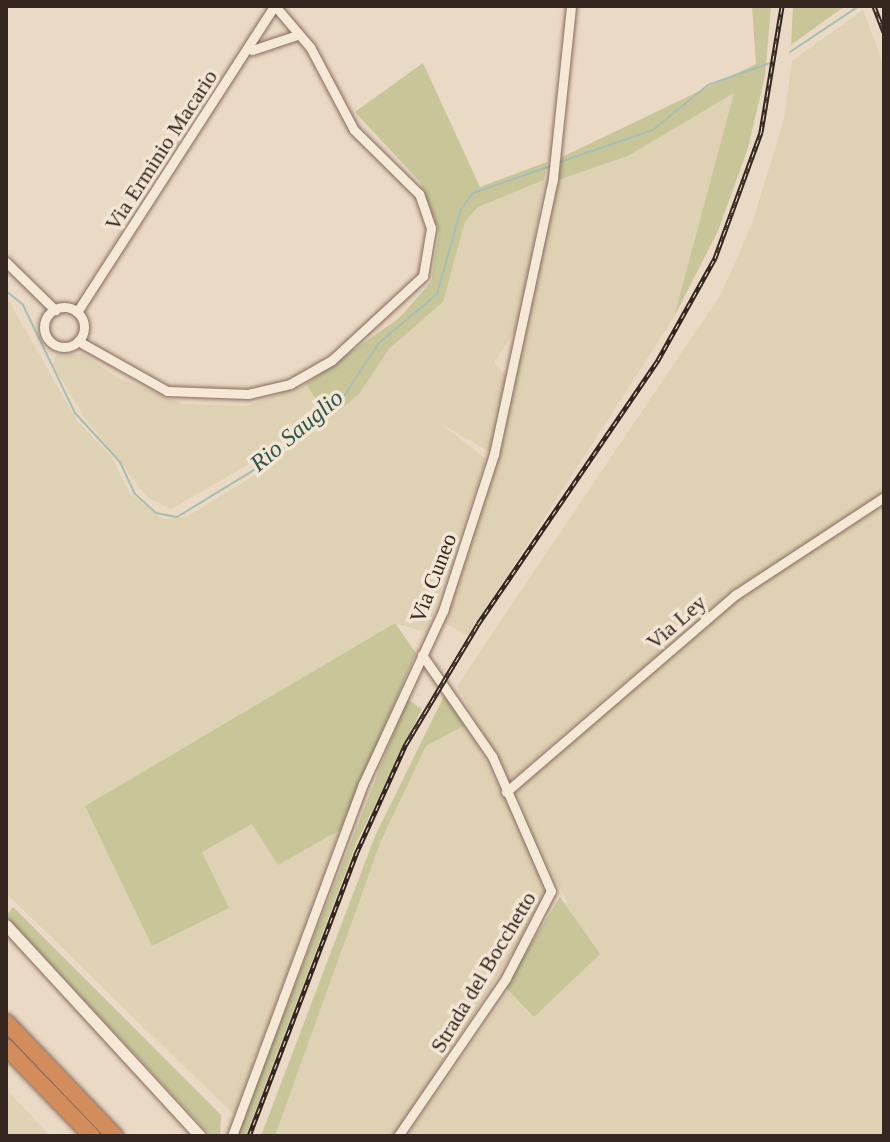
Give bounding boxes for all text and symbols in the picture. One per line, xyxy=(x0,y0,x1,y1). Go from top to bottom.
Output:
street label: Via Erminio Macario xyxy=(99,64,223,236)
water label: Rio Sauglio xyxy=(245,384,349,478)
street label: Via Cuneo xyxy=(404,530,462,626)
street label: Via Ley xyxy=(641,589,711,655)
street label: Strada del Bocchetto xyxy=(424,887,542,1057)

